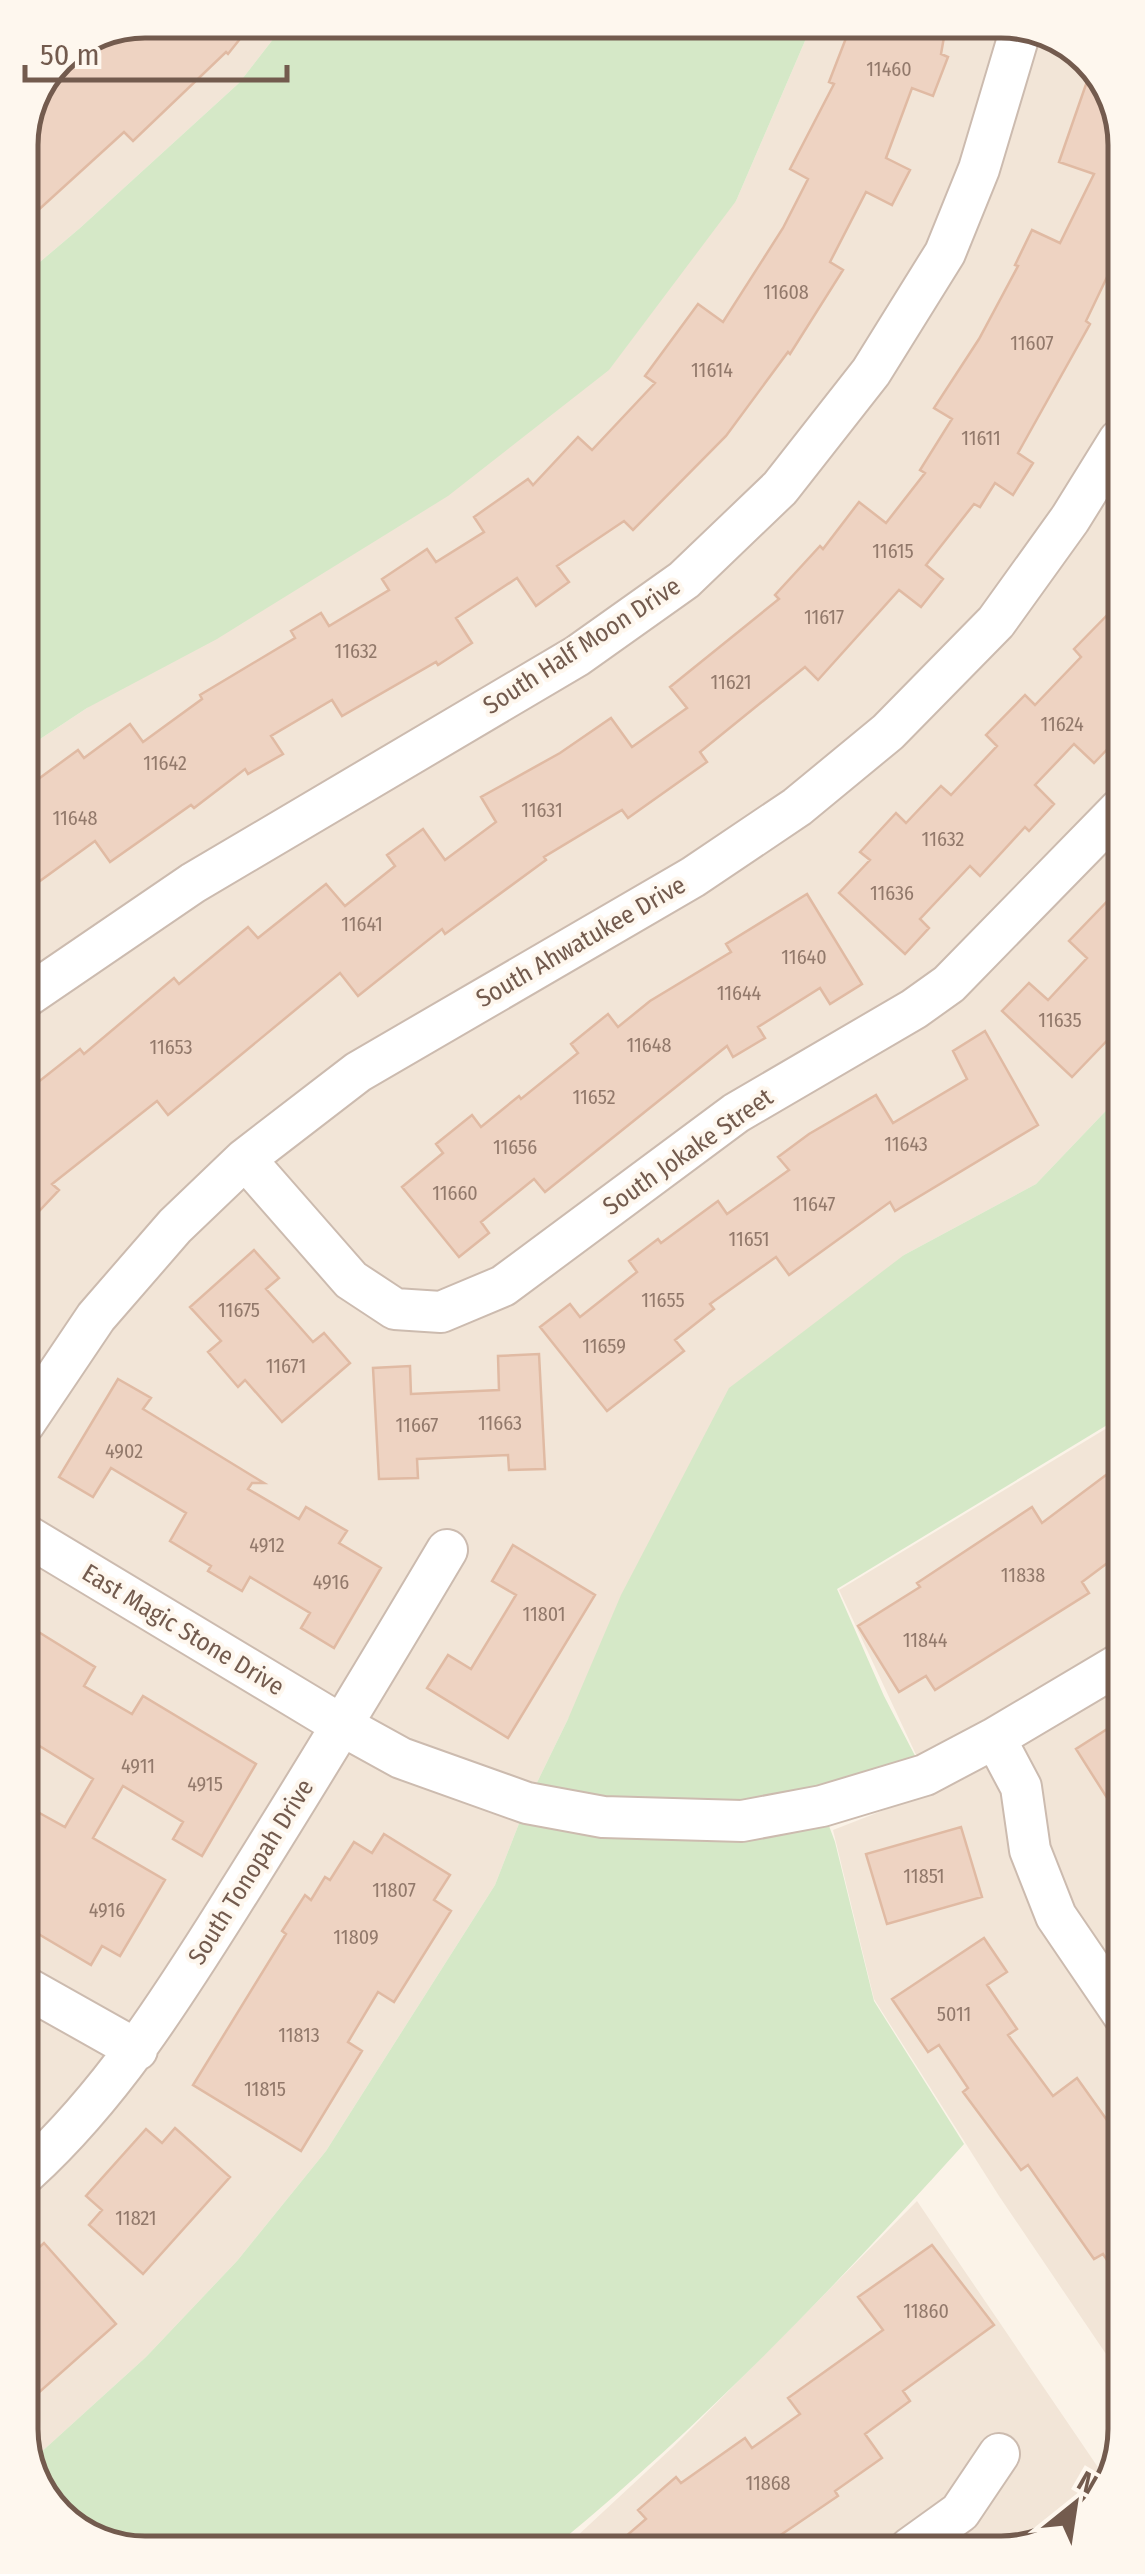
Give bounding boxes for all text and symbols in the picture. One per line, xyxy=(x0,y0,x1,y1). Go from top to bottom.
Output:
scale bar xyxy=(25,20,288,82)
text: 50 m xyxy=(40,37,100,73)
house number: 11460 xyxy=(866,57,912,81)
house number: 11608 xyxy=(763,280,809,304)
house number: 11607 xyxy=(1010,331,1054,355)
house number: 11614 xyxy=(691,358,733,382)
house number: 11611 xyxy=(961,426,1001,450)
house number: 11615 xyxy=(872,539,914,563)
street label: South Half Moon Drive xyxy=(478,571,686,721)
house number: 11617 xyxy=(804,605,844,629)
house number: 11632 xyxy=(335,639,378,663)
house number: 11621 xyxy=(710,670,752,694)
house number: 11624 xyxy=(1040,712,1084,736)
house number: 11642 xyxy=(143,751,187,775)
house number: 11631 xyxy=(521,798,563,822)
house number: 11648 xyxy=(53,806,97,830)
house number: 11632 xyxy=(922,827,965,851)
street label: South Ahwatukee Drive xyxy=(471,870,691,1014)
house number: 11636 xyxy=(870,881,914,905)
house number: 11641 xyxy=(341,912,383,936)
house number: 11640 xyxy=(781,945,827,969)
house number: 11644 xyxy=(717,981,762,1005)
house number: 11635 xyxy=(1038,1008,1082,1032)
house number: 11648 xyxy=(627,1033,671,1057)
house number: 11653 xyxy=(149,1035,193,1059)
street label: South Jokake Street xyxy=(597,1082,779,1222)
house number: 11652 xyxy=(573,1085,616,1109)
house number: 11643 xyxy=(884,1132,928,1156)
house number: 11656 xyxy=(493,1135,537,1159)
house number: 11660 xyxy=(432,1181,478,1205)
house number: 11647 xyxy=(793,1192,835,1216)
house number: 11651 xyxy=(728,1227,770,1251)
house number: 11655 xyxy=(641,1288,685,1312)
house number: 11675 xyxy=(218,1298,260,1322)
house number: 11659 xyxy=(582,1334,626,1358)
house number: 11671 xyxy=(266,1354,306,1378)
house number: 11663 xyxy=(478,1411,522,1435)
house number: 11667 xyxy=(396,1413,438,1437)
house number: 4902 xyxy=(105,1439,143,1463)
house number: 4912 xyxy=(249,1533,285,1557)
street label: East Magic Stone Drive xyxy=(77,1558,289,1702)
house number: 11838 xyxy=(1001,1563,1045,1587)
house number: 4916 xyxy=(313,1570,349,1594)
house number: 11801 xyxy=(522,1602,566,1626)
house number: 11844 xyxy=(903,1628,948,1652)
house number: 4911 xyxy=(121,1754,155,1778)
house number: 4915 xyxy=(187,1772,223,1796)
street label: South Tonopah Drive xyxy=(182,1774,320,1970)
house number: 11851 xyxy=(903,1864,945,1888)
house number: 11807 xyxy=(372,1878,416,1902)
house number: 4916 xyxy=(89,1898,125,1922)
house number: 11809 xyxy=(333,1925,379,1949)
house number: 5011 xyxy=(937,2002,971,2026)
house number: 11813 xyxy=(278,2023,320,2047)
house number: 11815 xyxy=(244,2077,286,2101)
house number: 11821 xyxy=(115,2206,157,2230)
house number: 11860 xyxy=(903,2299,949,2323)
north arrow xyxy=(1025,2454,1125,2554)
text: N xyxy=(1072,2464,1103,2501)
house number: 11868 xyxy=(745,2471,791,2495)

